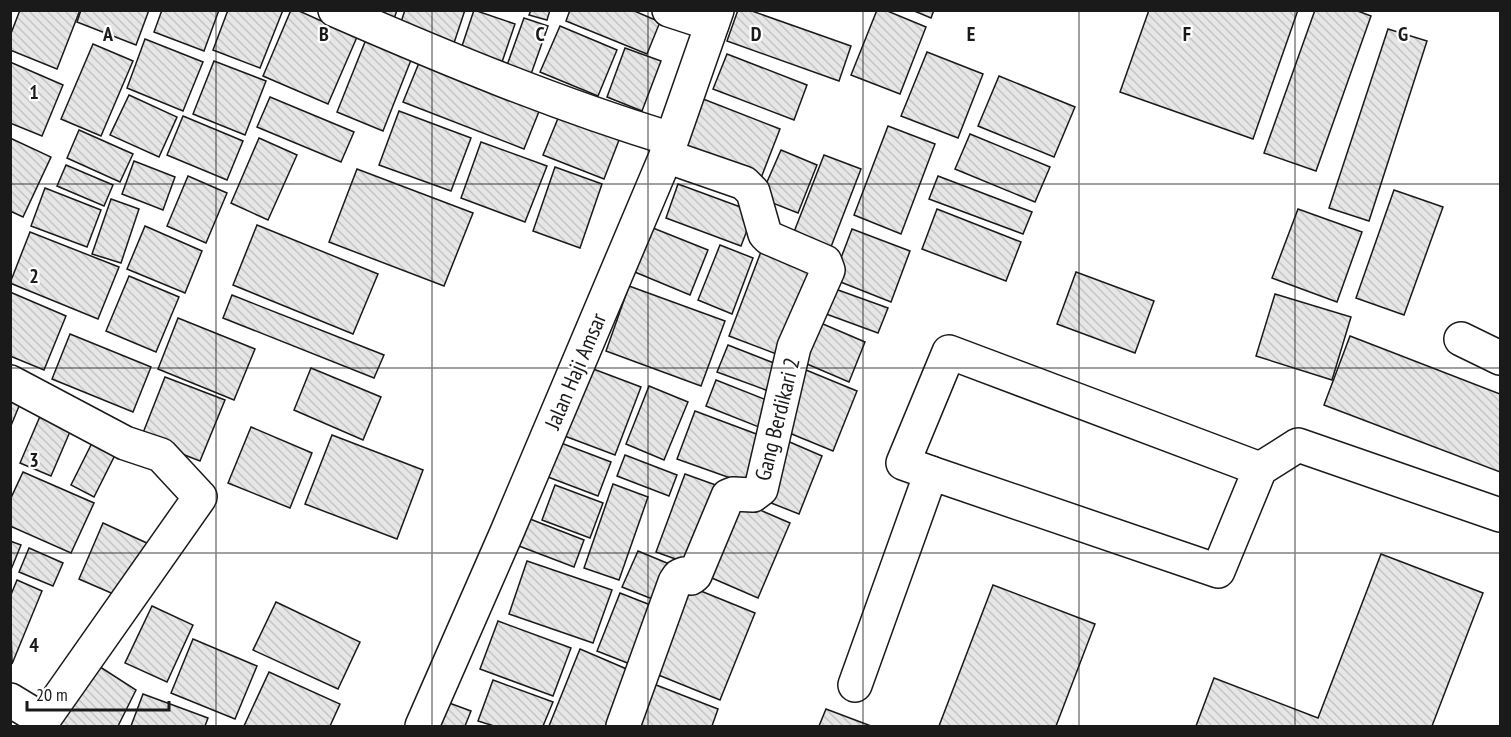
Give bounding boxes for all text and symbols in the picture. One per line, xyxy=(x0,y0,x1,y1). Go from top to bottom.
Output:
text: A xyxy=(102,21,114,47)
text: B xyxy=(319,21,329,47)
text: C xyxy=(535,21,545,47)
text: D xyxy=(751,21,762,47)
text: E xyxy=(967,21,975,47)
text: F xyxy=(1183,21,1191,47)
text: G xyxy=(1398,21,1408,47)
text: 1 xyxy=(29,79,39,105)
text: 2 xyxy=(29,263,39,289)
street label: Jalan Haji Amsar xyxy=(538,309,612,434)
street label: Gang Berdikari 2 xyxy=(748,355,806,483)
text: 3 xyxy=(29,447,39,473)
text: 4 xyxy=(29,632,39,658)
scale bar xyxy=(27,674,170,712)
text: 20 m xyxy=(36,683,68,706)

